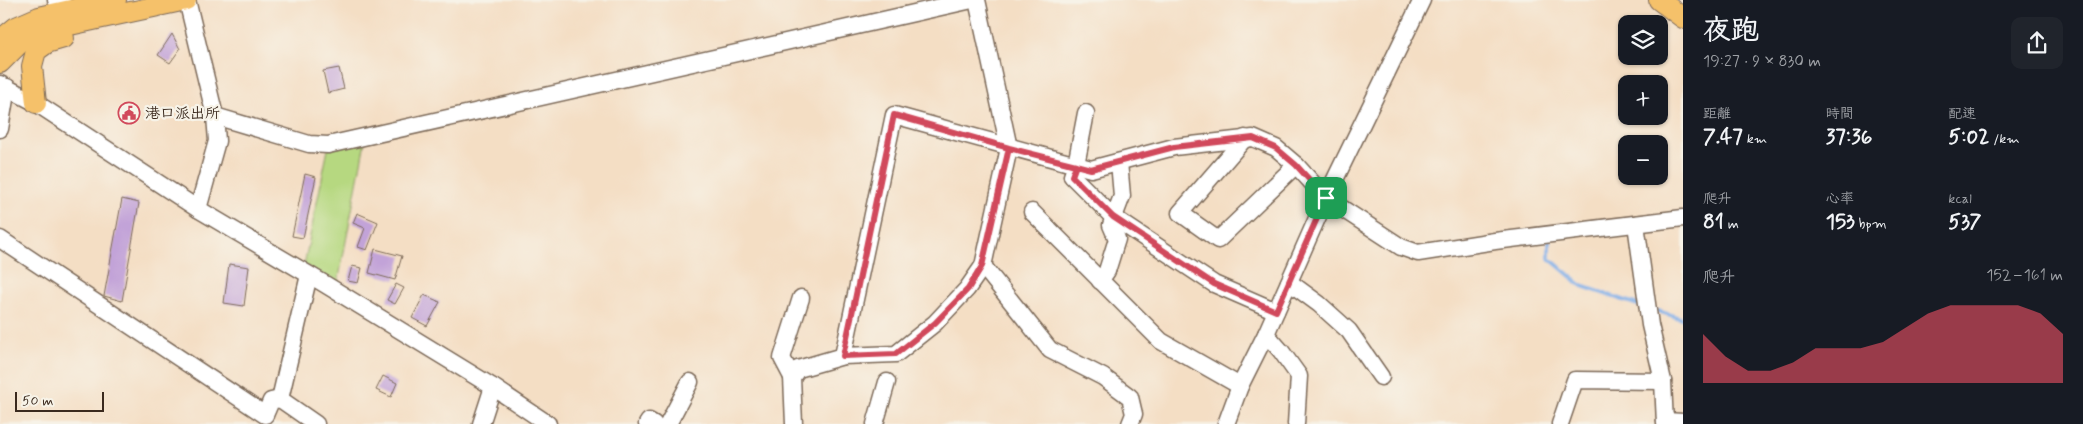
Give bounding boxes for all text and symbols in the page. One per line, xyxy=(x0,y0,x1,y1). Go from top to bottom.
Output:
text: 夜跑 xyxy=(1703,13,1759,50)
map controls xyxy=(1618,15,1668,185)
button: layers xyxy=(1618,15,1668,65)
button: share xyxy=(2011,17,2063,69)
text: 19:27 · 9 × 830 m xyxy=(1703,51,1821,72)
button: + xyxy=(1618,75,1668,125)
public building icon: 港口派出所 xyxy=(117,101,141,125)
place label: 港口派出所 xyxy=(145,104,220,124)
text: 距離 xyxy=(1703,105,1731,123)
text: 時間 xyxy=(1826,105,1854,123)
text: 配速 xyxy=(1948,105,1976,123)
text: 7.47 xyxy=(1703,123,1743,151)
text: 37:36 xyxy=(1826,123,1872,151)
text: 5:02 xyxy=(1948,123,1989,151)
text: km xyxy=(1743,130,1767,148)
text: /km xyxy=(1989,130,2020,148)
button: − xyxy=(1618,135,1668,185)
pin xyxy=(1305,177,1347,219)
icon: arrive xyxy=(1312,184,1340,212)
text: 爬升 xyxy=(1703,190,1731,208)
text: 心率 xyxy=(1826,190,1854,208)
text: kcal xyxy=(1948,190,1972,208)
text: 81 xyxy=(1703,208,1724,236)
text: 153 xyxy=(1826,208,1855,236)
text: 537 xyxy=(1948,208,1982,236)
text: m xyxy=(1724,215,1739,233)
text: bpm xyxy=(1855,215,1887,233)
text: 152–161 m xyxy=(1986,265,2063,286)
text: 爬升 xyxy=(1703,267,1735,288)
scale bar xyxy=(15,389,104,412)
text: 50 m xyxy=(22,392,53,410)

